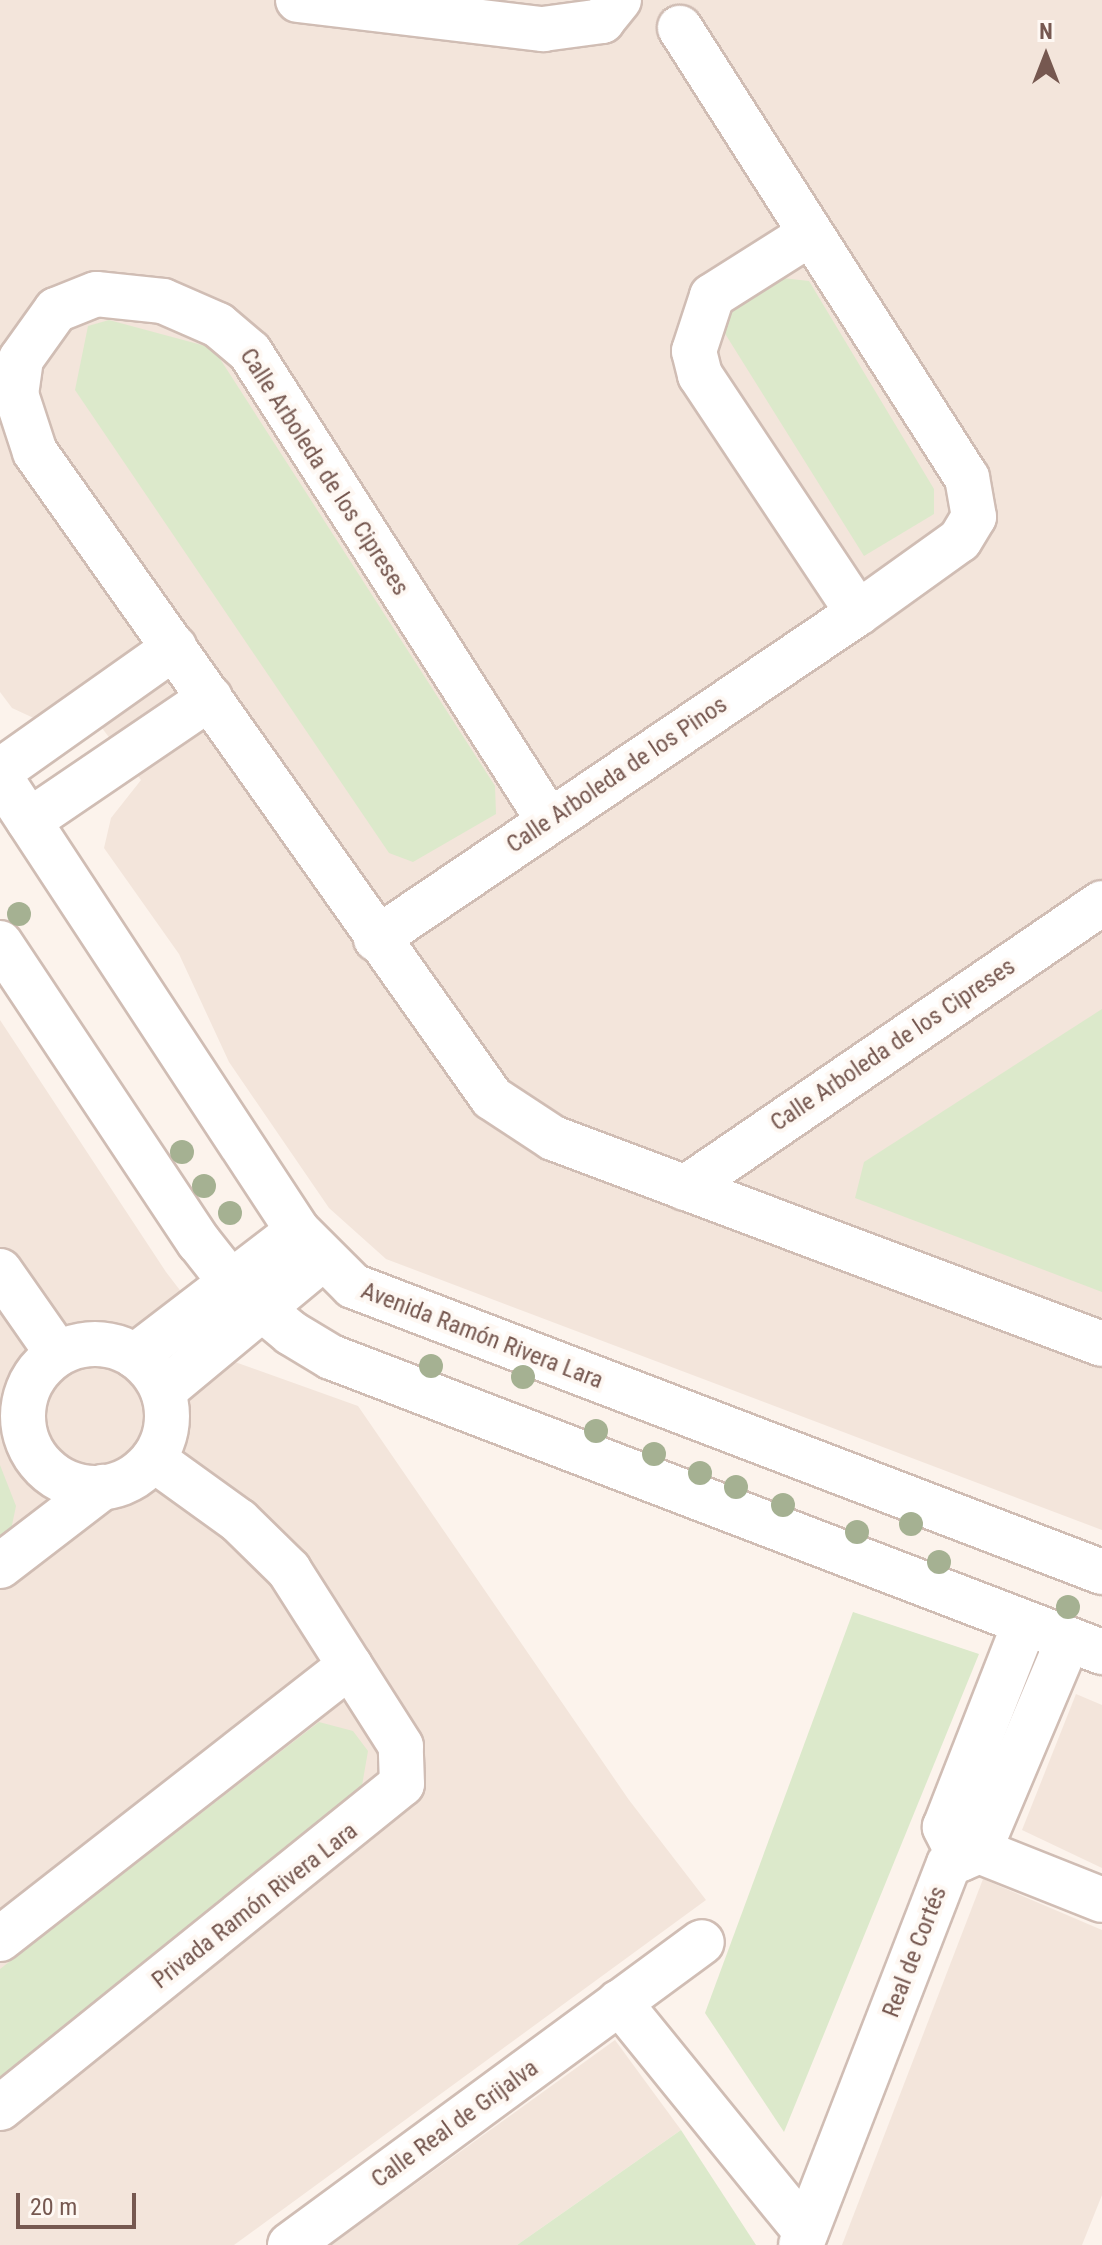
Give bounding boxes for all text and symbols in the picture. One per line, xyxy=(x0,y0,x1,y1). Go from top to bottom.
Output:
north arrow xyxy=(1006,16,1086,96)
text: N xyxy=(1039,19,1053,44)
street label: Calle Arboleda de los Cipreses xyxy=(233,343,415,601)
street label: Calle Arboleda de los Pinos xyxy=(501,690,733,860)
street label: Calle Arboleda de los Cipreses xyxy=(765,952,1021,1138)
street label: Avenida Ramón Rivera Lara xyxy=(357,1277,607,1395)
street label: Privada Ramón Rivera Lara xyxy=(147,1817,363,1995)
street label: Real de Cortés xyxy=(877,1882,953,2022)
street label: Calle Real de Grijalva xyxy=(366,2054,544,2194)
scale bar xyxy=(20,2177,140,2227)
text: 20 m xyxy=(30,2193,77,2221)

